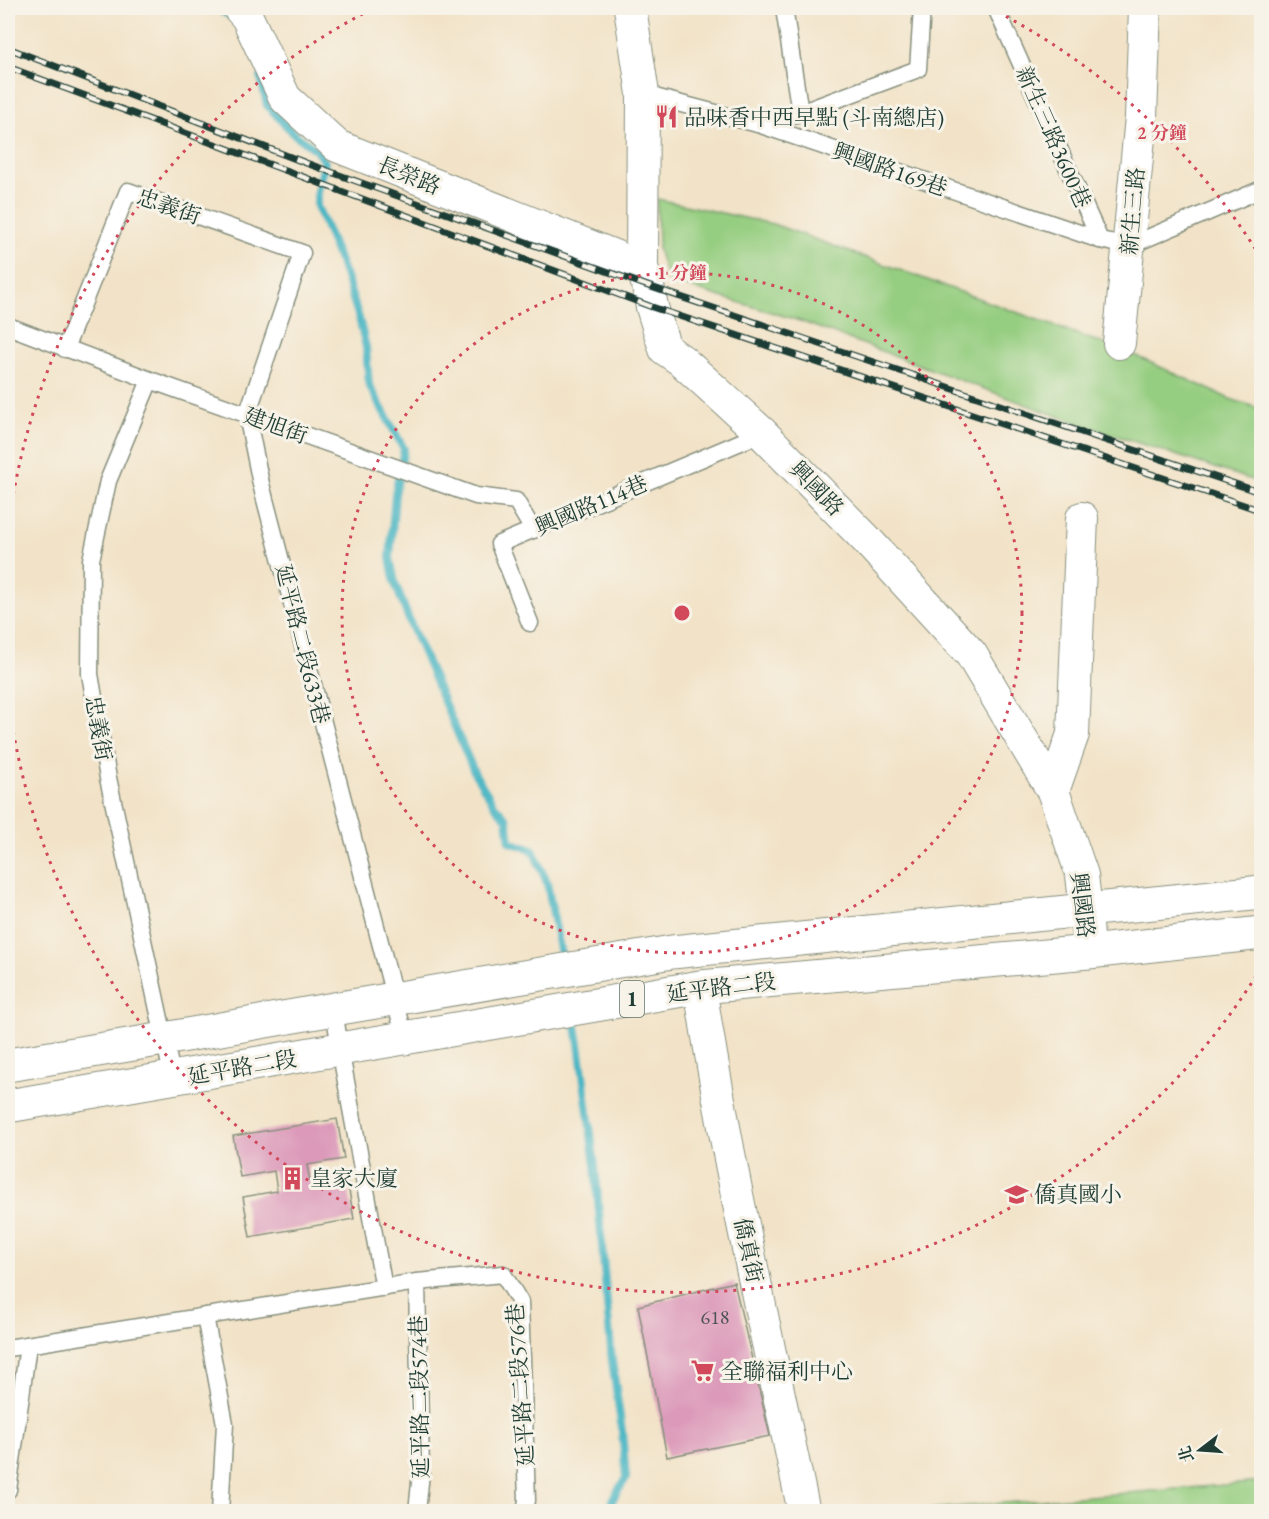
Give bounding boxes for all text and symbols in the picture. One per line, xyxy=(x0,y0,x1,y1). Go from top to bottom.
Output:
street label: 新生三路3600巷 xyxy=(1009,62,1098,213)
place label: 品味香中西早點 (斗南總店) xyxy=(684,103,944,132)
restaurant icon: 品味香中西早點 (斗南總店) xyxy=(653,104,679,130)
text: 2 分鐘 xyxy=(1137,121,1187,144)
street label: 興國路169巷 xyxy=(829,136,951,203)
street label: 長榮路 xyxy=(373,150,445,201)
street label: 新生三路 xyxy=(1114,166,1151,256)
street label: 忠義街 xyxy=(133,182,205,231)
text: 1 分鐘 xyxy=(657,261,707,284)
street label: 建旭街 xyxy=(240,401,312,450)
street label: 興國路 xyxy=(783,455,850,522)
street label: 興國路114巷 xyxy=(530,469,652,542)
street label: 延平路二段633巷 xyxy=(269,561,336,727)
centre of rings xyxy=(672,603,692,623)
street label: 忠義街 xyxy=(78,693,119,763)
street label: 興國路 xyxy=(1064,871,1101,940)
street label: 延平路二段 xyxy=(665,966,777,1009)
road number: 1 xyxy=(620,981,644,1017)
street label: 延平路二段 xyxy=(185,1044,299,1091)
place label: 皇家大廈 xyxy=(310,1164,398,1193)
building icon: 皇家大廈 xyxy=(279,1165,305,1191)
place label: 僑真國小 xyxy=(1034,1180,1122,1209)
school or university icon: 僑真國小 xyxy=(1003,1181,1029,1207)
street label: 僑真街 xyxy=(727,1215,770,1285)
street label: 延平路二段576巷 xyxy=(500,1302,541,1468)
house number: 618 xyxy=(701,1304,729,1330)
street label: 延平路二段574巷 xyxy=(404,1315,435,1479)
place label: 全聯福利中心 xyxy=(721,1357,853,1386)
supermarket icon: 全聯福利中心 xyxy=(690,1358,716,1384)
north arrow xyxy=(1170,1420,1230,1480)
text: 北 xyxy=(1174,1444,1199,1465)

